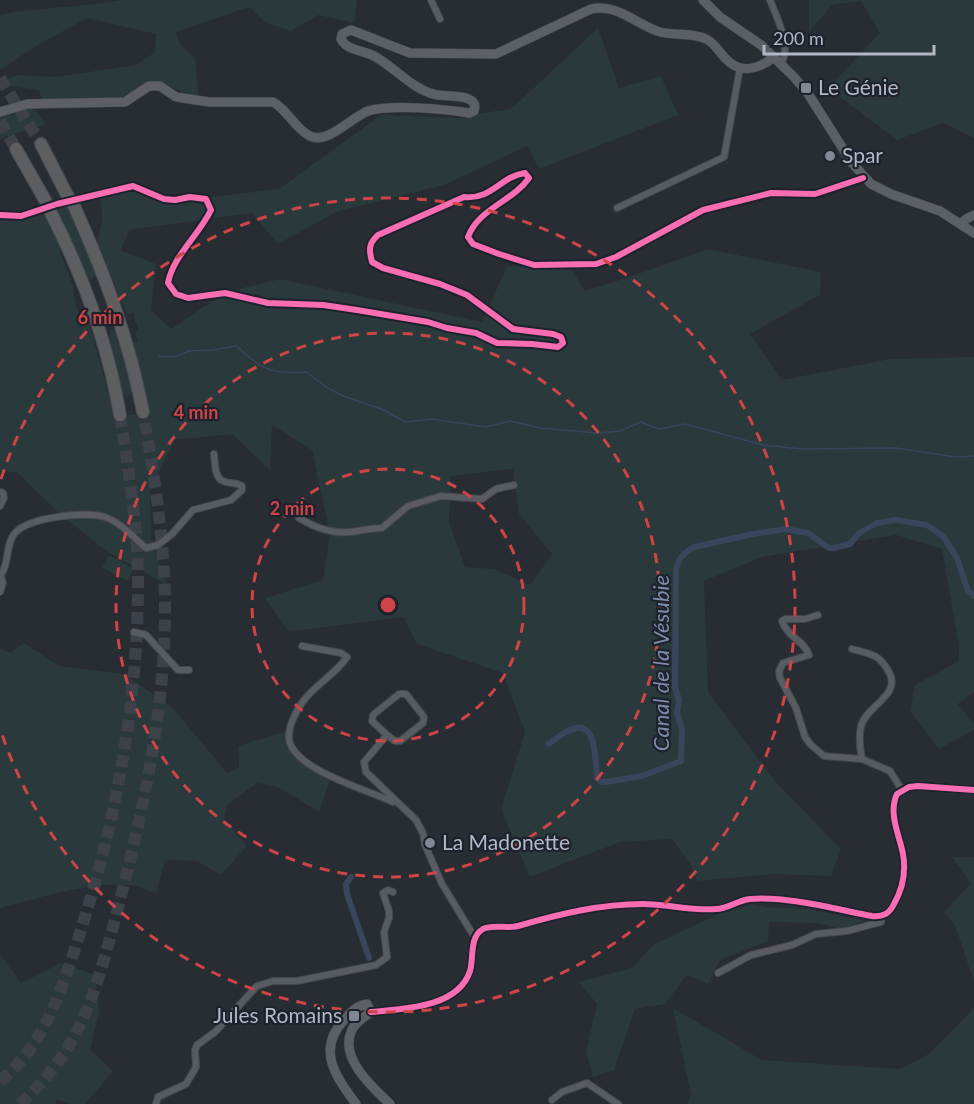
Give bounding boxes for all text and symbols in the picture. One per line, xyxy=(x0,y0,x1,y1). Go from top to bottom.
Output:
scale bar xyxy=(764,18,934,56)
text: 200 m xyxy=(773,27,824,49)
place label: Le Génie xyxy=(818,74,899,99)
marker: Le Génie xyxy=(799,81,813,95)
place label: Spar xyxy=(842,142,883,167)
marker: Spar xyxy=(823,149,837,163)
text: 6 min xyxy=(78,306,122,328)
text: 4 min xyxy=(174,401,218,423)
text: 2 min xyxy=(270,497,314,519)
water label: Canal de la Vésubie xyxy=(647,575,674,751)
centre of rings xyxy=(378,595,398,615)
place label: La Madonette xyxy=(442,829,570,854)
marker: La Madonette xyxy=(423,836,437,850)
place label: Jules Romains xyxy=(213,1002,342,1027)
marker: Jules Romains xyxy=(347,1009,361,1023)

